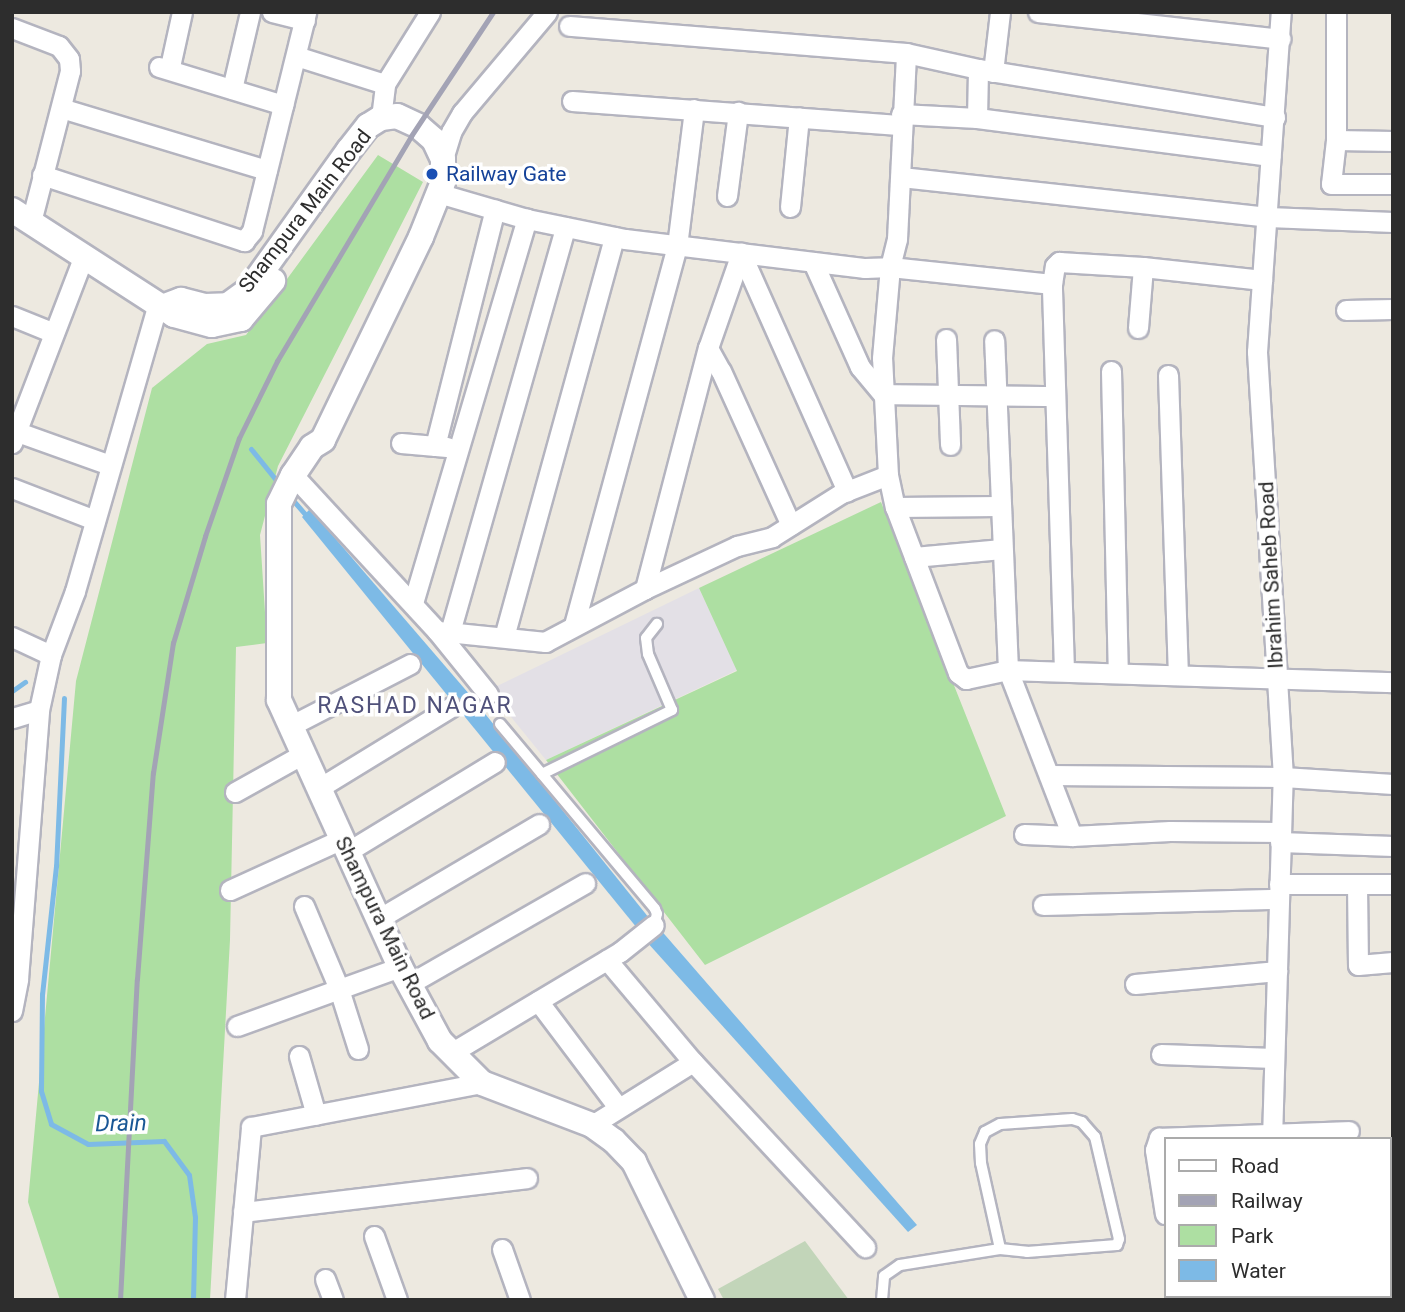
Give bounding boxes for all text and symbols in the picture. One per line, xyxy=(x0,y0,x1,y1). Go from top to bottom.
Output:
street label: Shampura Main Road xyxy=(233,124,377,298)
place label: Railway Gate xyxy=(446,161,567,187)
marker: Railway Gate xyxy=(424,166,440,182)
street label: Ibrahim Saheb Road xyxy=(1254,481,1288,669)
district label: RASHAD NAGAR xyxy=(319,692,511,720)
street label: Shampura Main Road xyxy=(330,832,440,1024)
water label: Drain xyxy=(95,1110,147,1138)
legend xyxy=(1164,1137,1391,1298)
text: Road xyxy=(1231,1154,1279,1178)
text: Railway xyxy=(1231,1189,1303,1213)
text: Park xyxy=(1231,1224,1273,1248)
text: Water xyxy=(1231,1259,1286,1283)

